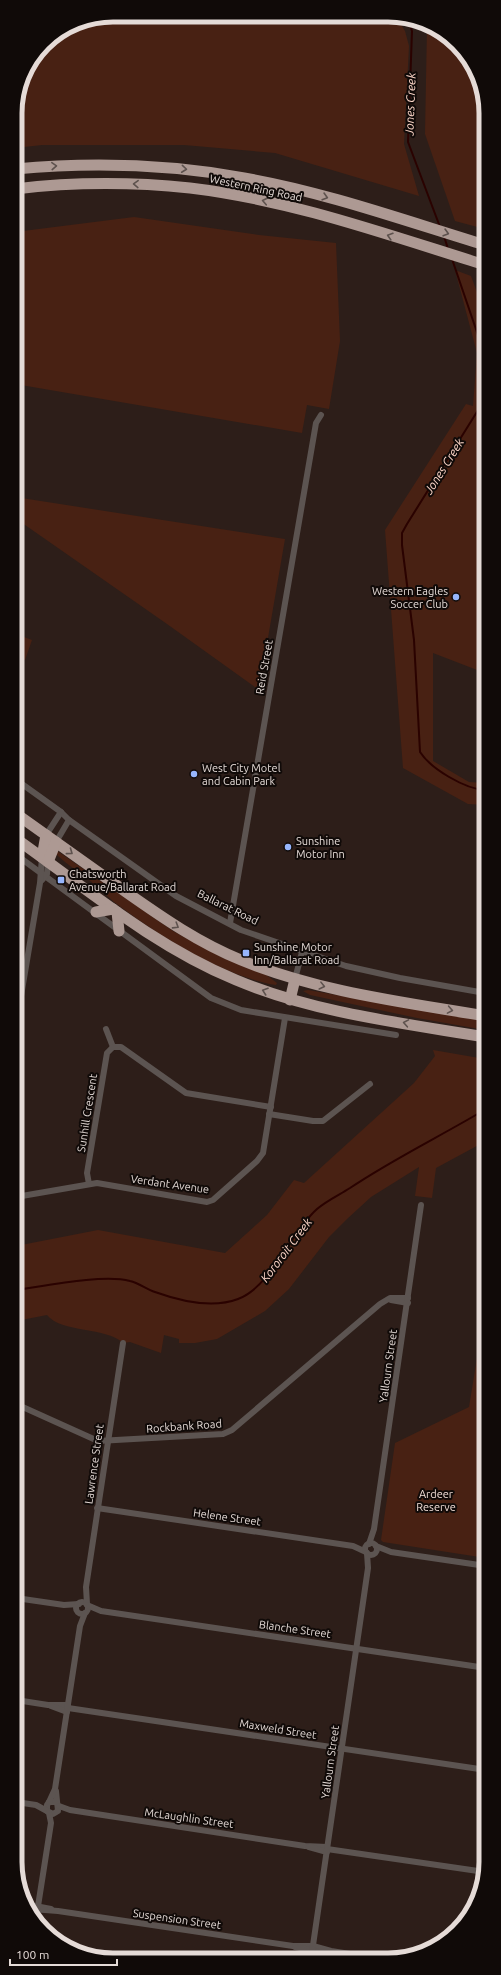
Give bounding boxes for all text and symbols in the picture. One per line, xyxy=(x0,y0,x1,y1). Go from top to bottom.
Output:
water label: Jones Creek xyxy=(402,71,418,137)
one-way arrow xyxy=(51,161,57,170)
one-way arrow xyxy=(181,164,187,173)
street label: Western Ring Road xyxy=(209,172,303,204)
one-way arrow xyxy=(133,180,139,188)
one-way arrow xyxy=(321,192,328,201)
one-way arrow xyxy=(262,198,268,206)
one-way arrow xyxy=(442,228,449,237)
one-way arrow xyxy=(387,232,394,241)
water label: Jones Creek xyxy=(421,435,467,497)
place label: Western Eagles Soccer Club xyxy=(372,585,448,610)
marker: Western Eagles Soccer Club xyxy=(451,592,461,602)
street label: Reid Street xyxy=(253,638,275,695)
place label: West City Motel and Cabin Park xyxy=(202,762,281,787)
marker: West City Motel and Cabin Park xyxy=(189,769,199,779)
place label: Sunshine Motor Inn xyxy=(296,835,345,860)
marker: Sunshine Motor Inn xyxy=(283,842,293,852)
one-way arrow xyxy=(65,847,72,854)
place label: Chatsworth Avenue/Ballarat Road xyxy=(69,868,176,893)
marker: Chatsworth Avenue/Ballarat Road xyxy=(56,875,66,885)
street label: Ballarat Road xyxy=(196,887,260,927)
one-way arrow xyxy=(172,922,179,929)
place label: Sunshine Motor Inn/Ballarat Road xyxy=(254,941,340,966)
marker: Sunshine Motor Inn/Ballarat Road xyxy=(241,948,251,958)
one-way arrow xyxy=(318,981,325,990)
one-way arrow xyxy=(262,988,269,996)
one-way arrow xyxy=(447,1005,453,1014)
one-way arrow xyxy=(403,1019,409,1028)
street label: Sunhill Crescent xyxy=(75,1072,99,1153)
street label: Verdant Avenue xyxy=(130,1173,210,1195)
water label: Kororoit Creek xyxy=(258,1215,315,1284)
street label: Yallourn Street xyxy=(377,1328,399,1403)
street label: Rockbank Road xyxy=(146,1417,222,1435)
street label: Lawrence Street xyxy=(82,1423,106,1505)
park label: Ardeer Reserve xyxy=(416,1488,456,1513)
street label: Helene Street xyxy=(192,1506,262,1528)
street label: Blanche Street xyxy=(258,1618,332,1640)
street label: Maxweld Street xyxy=(239,1717,318,1741)
street label: Yallourn Street xyxy=(319,1724,341,1799)
street label: McLaughlin Street xyxy=(144,1806,235,1830)
street label: Suspension Street xyxy=(132,1907,223,1931)
scale bar xyxy=(10,1941,117,1967)
text: 100 m xyxy=(16,1948,49,1961)

